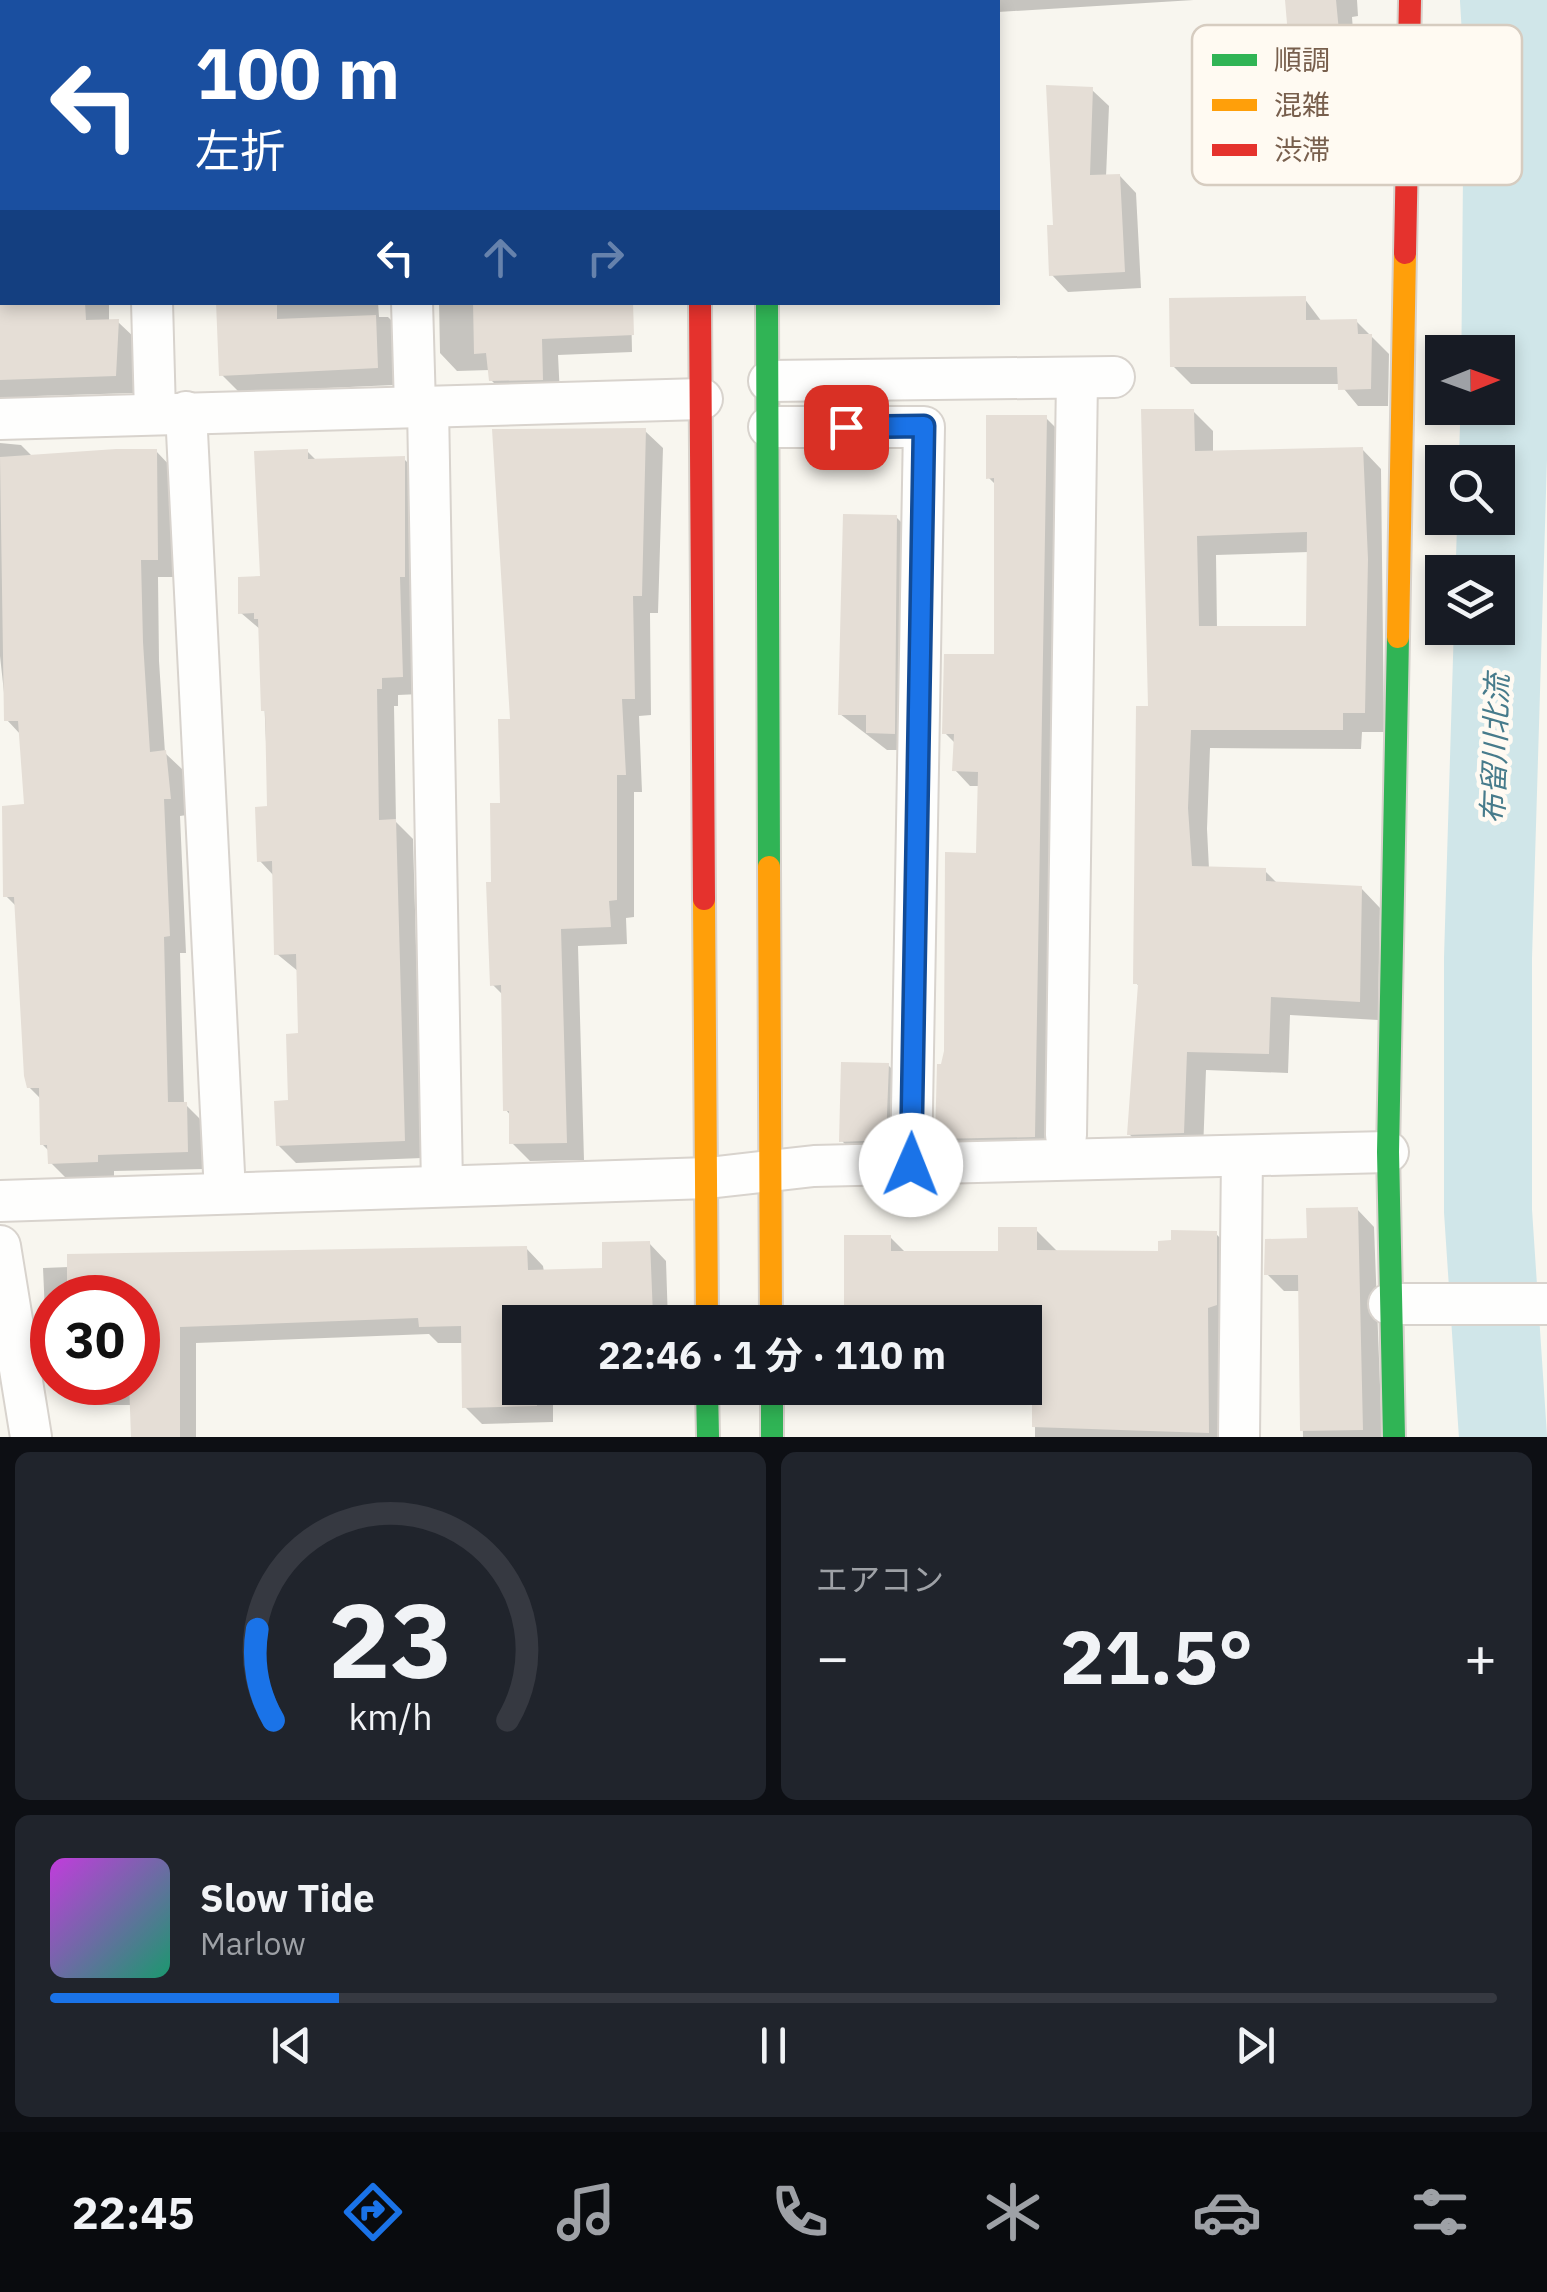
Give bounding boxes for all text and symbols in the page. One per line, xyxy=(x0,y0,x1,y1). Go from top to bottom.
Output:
legend xyxy=(1192,25,1522,185)
text: 100 m xyxy=(195,27,400,118)
icon: left xyxy=(30,40,160,170)
text: 順調 xyxy=(1274,41,1330,78)
text: 混雑 xyxy=(1274,86,1330,123)
text: 左折 xyxy=(195,121,285,179)
text: 渋滞 xyxy=(1274,131,1330,168)
icon: left xyxy=(368,230,423,285)
icon: ahead xyxy=(473,230,528,285)
icon: right xyxy=(578,230,633,285)
north arrow xyxy=(1425,335,1515,425)
map controls xyxy=(1425,335,1515,645)
pin xyxy=(804,385,889,470)
icon: arrive xyxy=(819,400,874,455)
button: search xyxy=(1425,445,1515,535)
button: layers xyxy=(1425,555,1515,645)
water label: 布留川北流 xyxy=(1472,669,1516,825)
position arrow xyxy=(859,1113,963,1217)
speed limit sign: 30 xyxy=(30,1275,160,1405)
text: 22:46 · 1 分 · 110 m xyxy=(598,1330,946,1379)
text: エアコン xyxy=(816,1558,944,1600)
text: 23 xyxy=(328,1571,453,1707)
text: 21.5° xyxy=(1060,1607,1253,1705)
text: − xyxy=(816,1621,849,1692)
text: + xyxy=(1464,1621,1497,1692)
text: km/h xyxy=(348,1693,433,1740)
text: Slow Tide xyxy=(200,1873,375,1922)
text: Marlow xyxy=(200,1922,306,1964)
icon: previous xyxy=(264,2018,319,2073)
icon: pause xyxy=(746,2018,801,2073)
icon: next xyxy=(1228,2018,1283,2073)
icon: directions xyxy=(338,2177,408,2247)
icon: music xyxy=(551,2177,621,2247)
icon: phone xyxy=(765,2177,835,2247)
icon: climate xyxy=(978,2177,1048,2247)
icon: car xyxy=(1192,2177,1262,2247)
icon: filters xyxy=(1405,2177,1475,2247)
text: 22:45 xyxy=(72,2183,195,2241)

